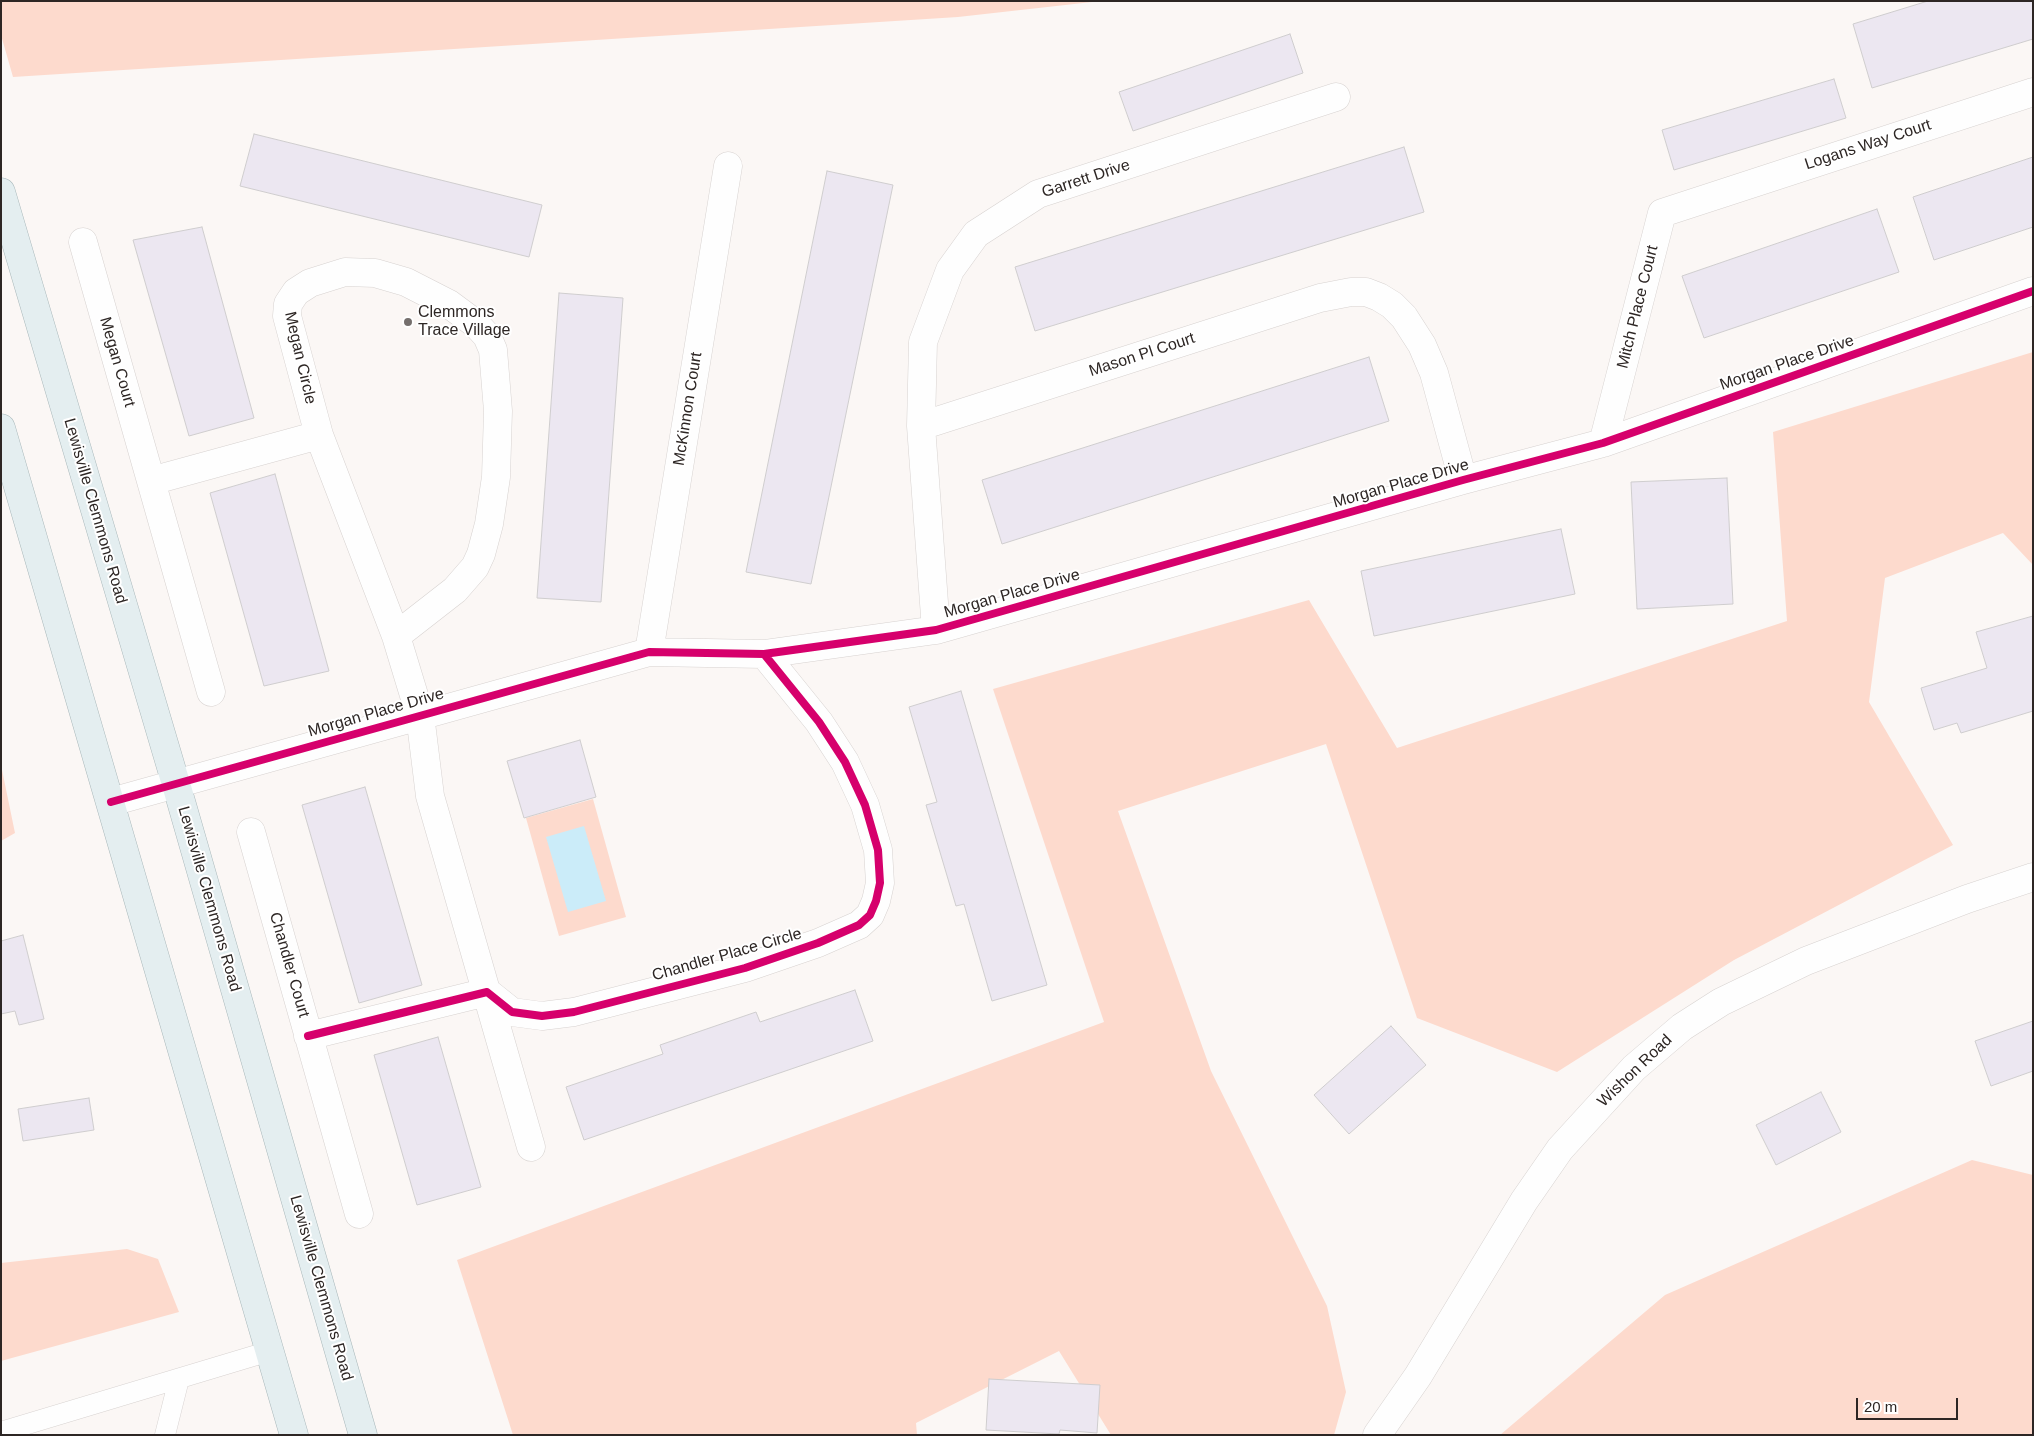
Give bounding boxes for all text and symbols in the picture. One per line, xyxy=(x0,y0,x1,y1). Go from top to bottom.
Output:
street label: Logans Way Court xyxy=(1802,115,1934,175)
street label: Garrett Drive xyxy=(1039,156,1133,202)
street label: Mitch Place Court xyxy=(1613,243,1663,371)
place label: Clemmons Trace Village xyxy=(418,303,510,341)
street label: Megan Circle xyxy=(280,310,320,406)
street label: Megan Court xyxy=(95,315,139,409)
marker: Clemmons Trace Village xyxy=(402,316,414,328)
street label: Mason Pl Court xyxy=(1087,329,1197,381)
street label: Morgan Place Drive xyxy=(1717,331,1857,395)
street label: McKinnon Court xyxy=(670,351,706,467)
street label: Lewisville Clemmons Road xyxy=(59,416,131,606)
street label: Morgan Place Drive xyxy=(1331,455,1471,513)
street label: Morgan Place Drive xyxy=(942,565,1082,623)
street label: Morgan Place Drive xyxy=(306,684,446,742)
street label: Lewisville Clemmons Road xyxy=(173,804,245,994)
street label: Chandler Court xyxy=(265,910,313,1020)
street label: Chandler Place Circle xyxy=(650,924,804,986)
street label: Wishon Road xyxy=(1594,1031,1676,1111)
street label: Lewisville Clemmons Road xyxy=(285,1193,357,1383)
scale bar xyxy=(1859,1388,1962,1420)
text: 20 m xyxy=(1864,1398,1897,1415)

